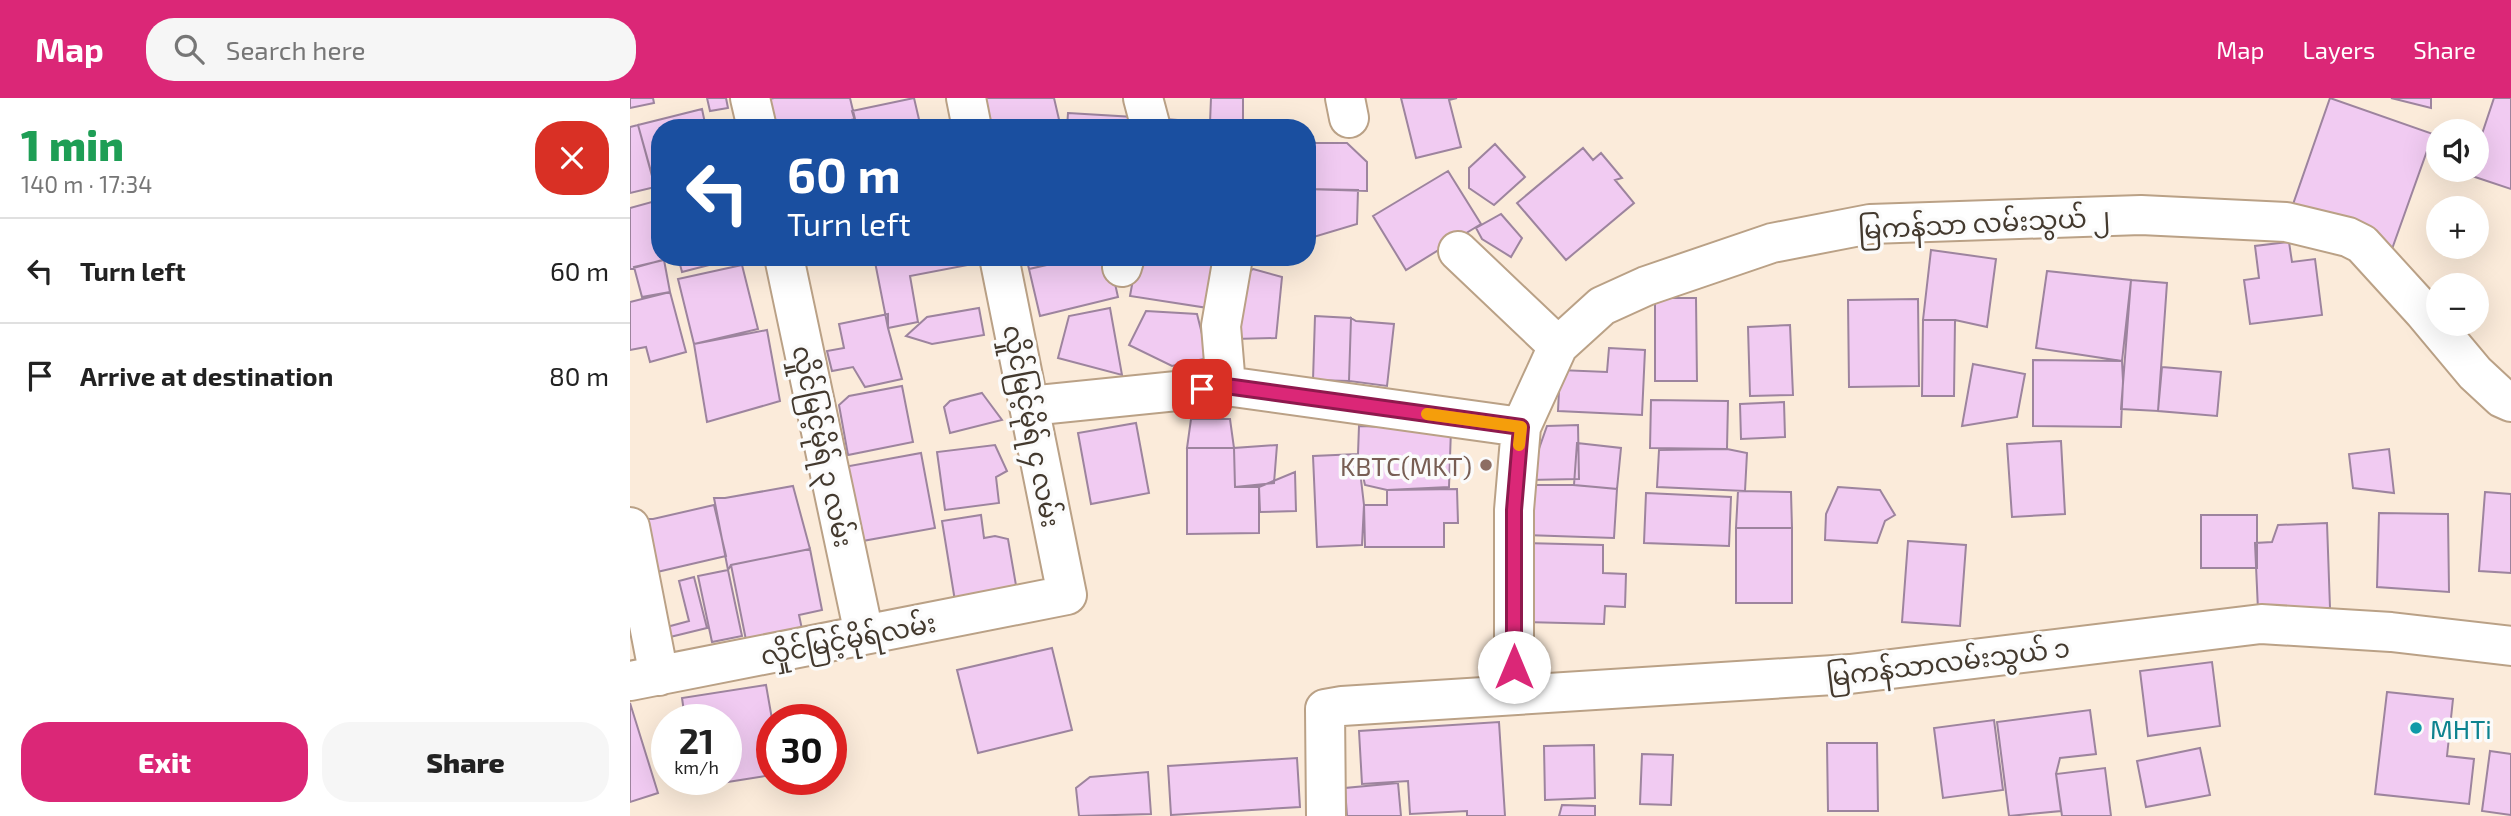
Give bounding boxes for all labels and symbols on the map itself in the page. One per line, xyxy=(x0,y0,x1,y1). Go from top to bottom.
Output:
street label: မြကန်သာ လမ်းသွယ် ၂ xyxy=(1857,200,2111,251)
street label: လှိုင်မြင့်မိုရ် ၄ လမ်း xyxy=(991,322,1068,531)
street label: လှိုင်မြင့်မိုရ် ၃ လမ်း xyxy=(781,342,861,551)
pin xyxy=(1172,359,1232,419)
place label: KBTC(MKT) xyxy=(1340,450,1472,481)
marker: KBTC(MKT) xyxy=(1478,457,1494,473)
street label: လှိုင်မြင့်မိုရ်လမ်း xyxy=(758,606,940,677)
position arrow xyxy=(1477,630,1551,704)
street label: မြကန်သာလမ်းသွယ် ၁ xyxy=(1824,631,2072,698)
speed limit sign: 30 xyxy=(756,704,847,795)
place label: MHTi xyxy=(2430,713,2492,744)
marker: MHTi xyxy=(2408,720,2424,736)

